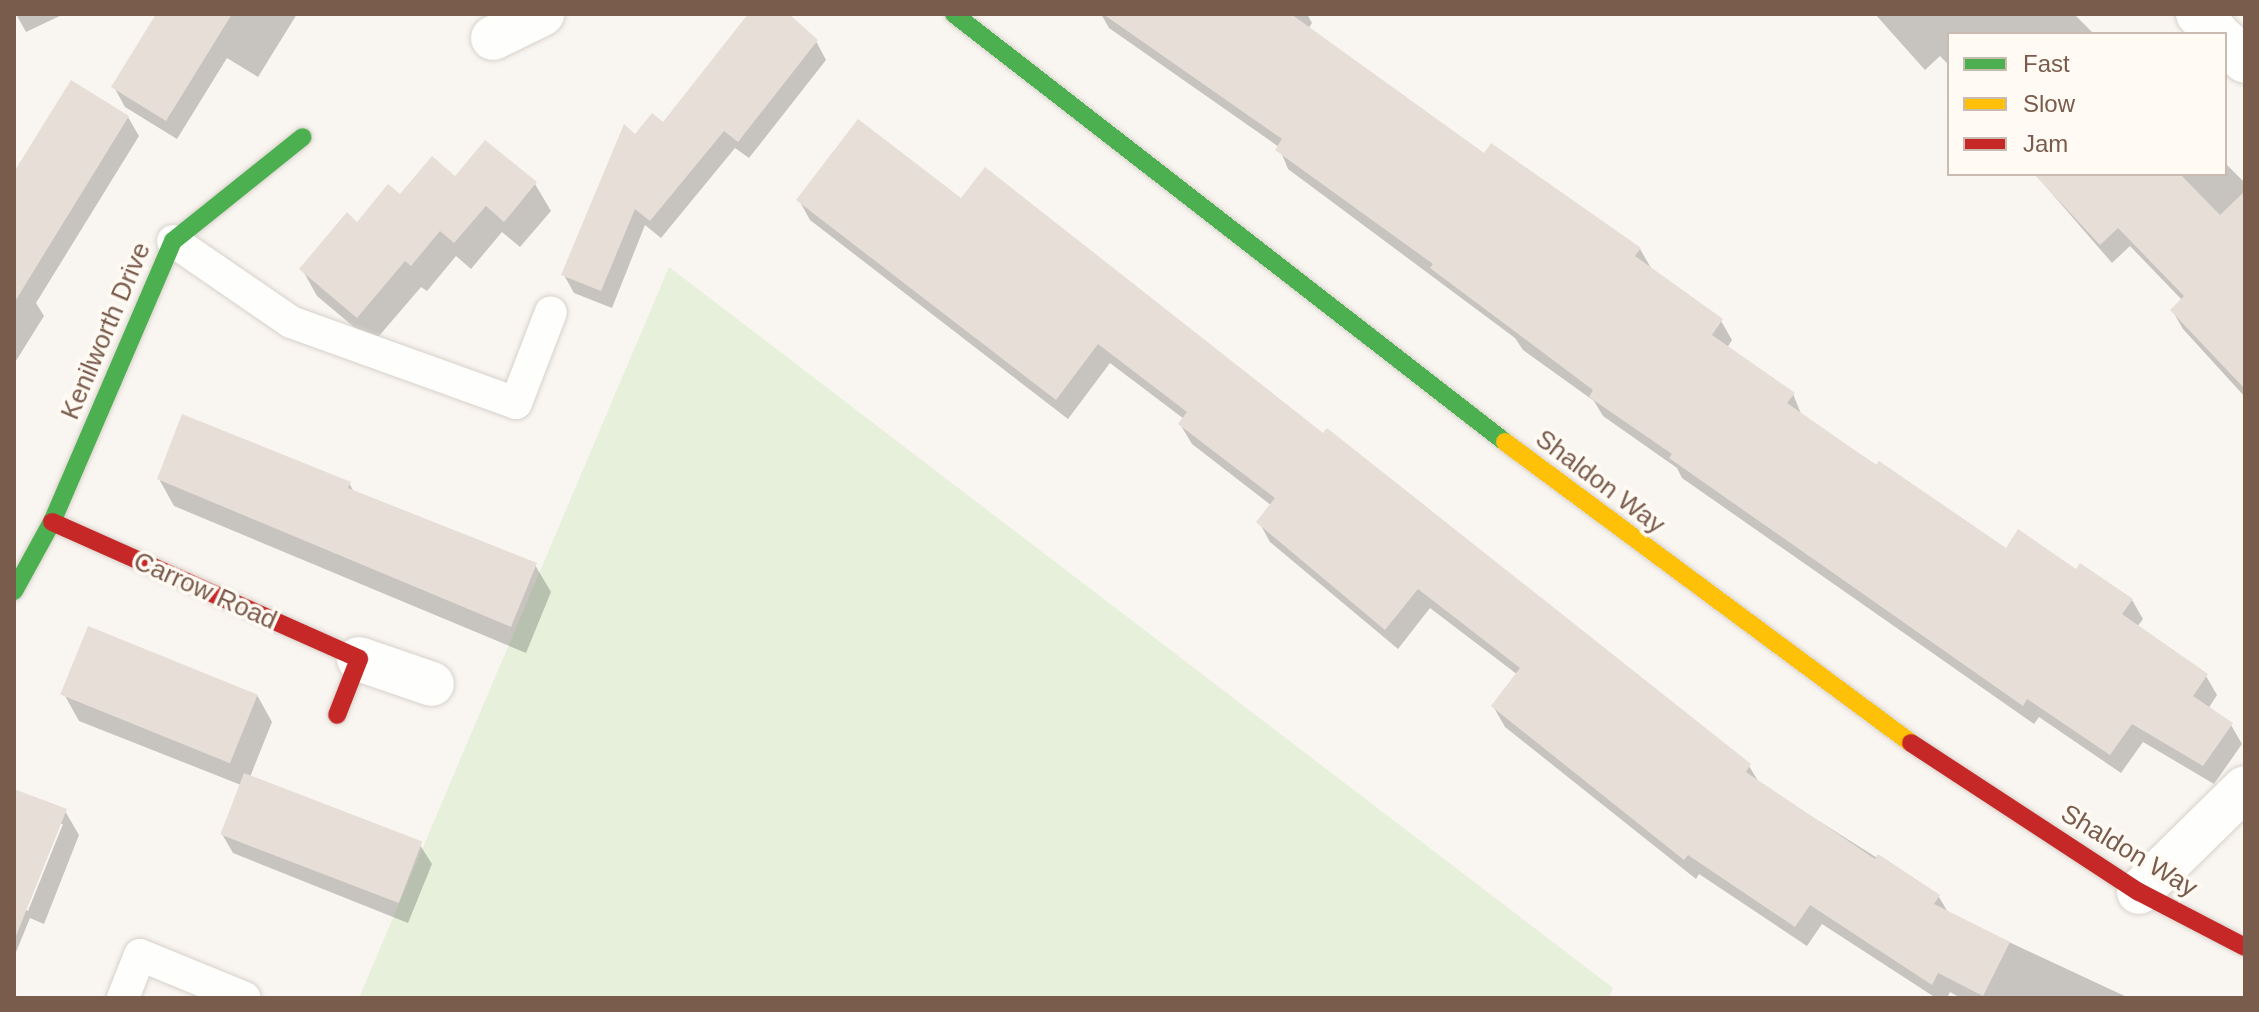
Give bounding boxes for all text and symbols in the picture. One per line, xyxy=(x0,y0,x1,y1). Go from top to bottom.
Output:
legend xyxy=(1947,32,2227,176)
text: Fast xyxy=(2023,50,2070,77)
text: Slow xyxy=(2023,90,2075,117)
text: Jam xyxy=(2023,130,2068,157)
street label: Kenilworth Drive xyxy=(55,238,157,424)
street label: Shaldon Way xyxy=(1529,423,1671,541)
street label: Carrow Road xyxy=(129,546,281,636)
street label: Shaldon Way xyxy=(2055,798,2203,904)

